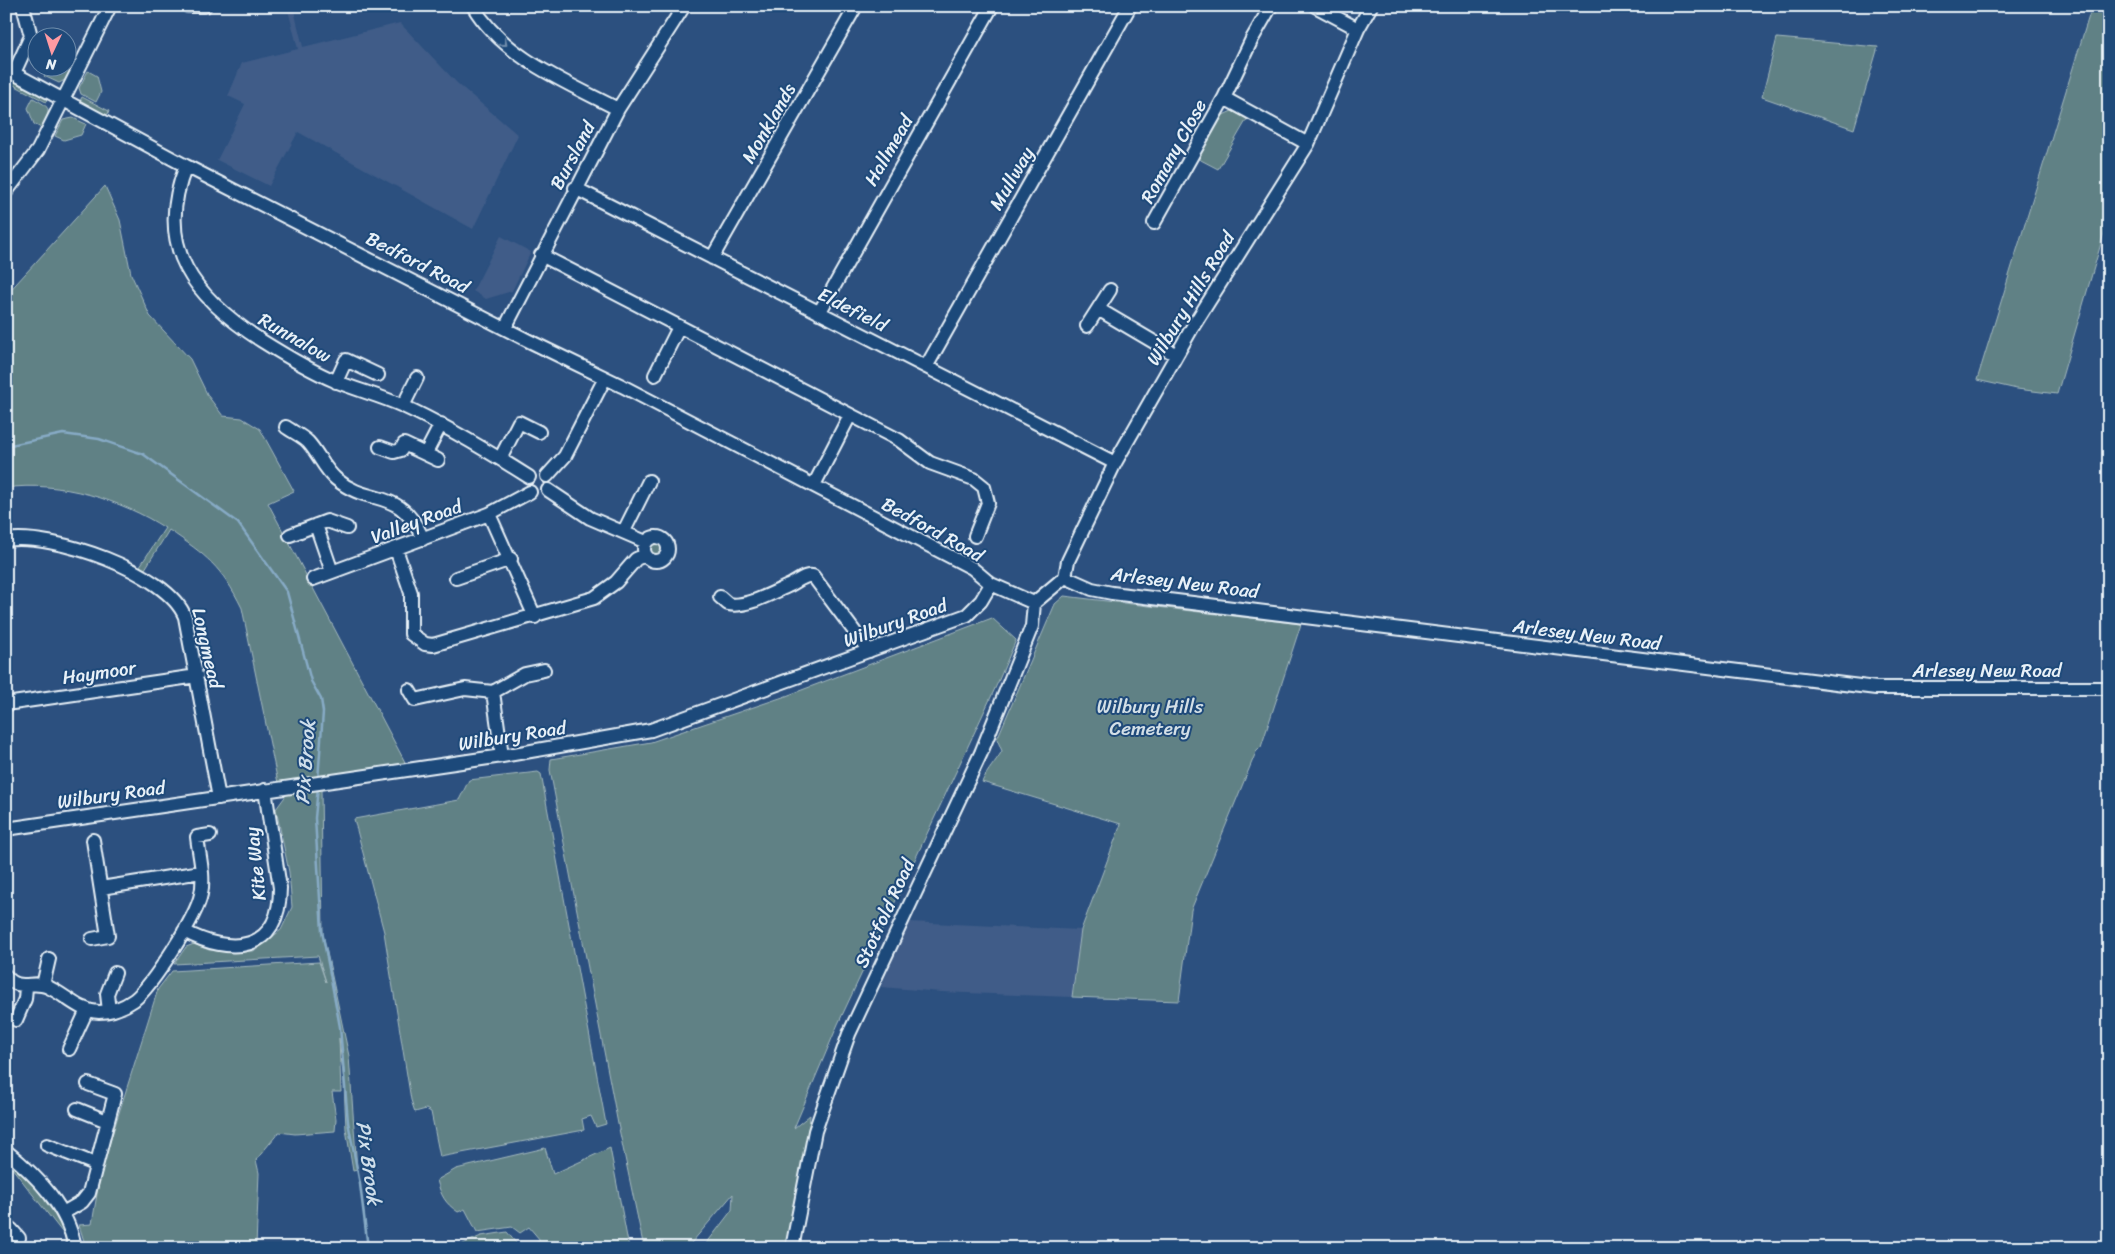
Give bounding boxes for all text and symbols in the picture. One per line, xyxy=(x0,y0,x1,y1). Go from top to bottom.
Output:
north arrow xyxy=(28,28,78,78)
one-way arrow xyxy=(499,38,508,47)
text: N xyxy=(45,52,58,77)
street label: Monklands xyxy=(732,77,805,170)
street label: Romany Close xyxy=(1131,93,1216,210)
street label: Hallmead xyxy=(855,107,923,192)
street label: Bursland xyxy=(541,114,605,196)
street label: Mullway xyxy=(980,140,1043,216)
street label: Bedford Road xyxy=(360,222,476,303)
street label: Wilbury Hills Road xyxy=(1137,224,1244,372)
street label: Eldefield xyxy=(812,278,895,342)
street label: Runnalow xyxy=(252,303,338,372)
street label: Bedford Road xyxy=(875,488,991,572)
street label: Valley Road xyxy=(366,489,468,553)
street label: Arlesey New Road xyxy=(1108,557,1263,608)
street label: Wilbury Road xyxy=(838,588,953,657)
street label: Longmead xyxy=(182,604,233,694)
street label: Arlesey New Road xyxy=(1510,609,1665,660)
street label: Haymoor xyxy=(60,651,139,694)
street label: Arlesey New Road xyxy=(1912,654,2063,687)
park label: Wilbury Hills Cemetery xyxy=(1097,690,1204,745)
street label: Wilbury Road xyxy=(456,711,569,760)
water label: Pix Brook xyxy=(285,717,326,806)
street label: Wilbury Road xyxy=(55,770,168,818)
street label: Kite Way xyxy=(235,825,276,903)
street label: Stotfold Road xyxy=(845,851,925,973)
water label: Pix Brook xyxy=(345,1119,392,1209)

